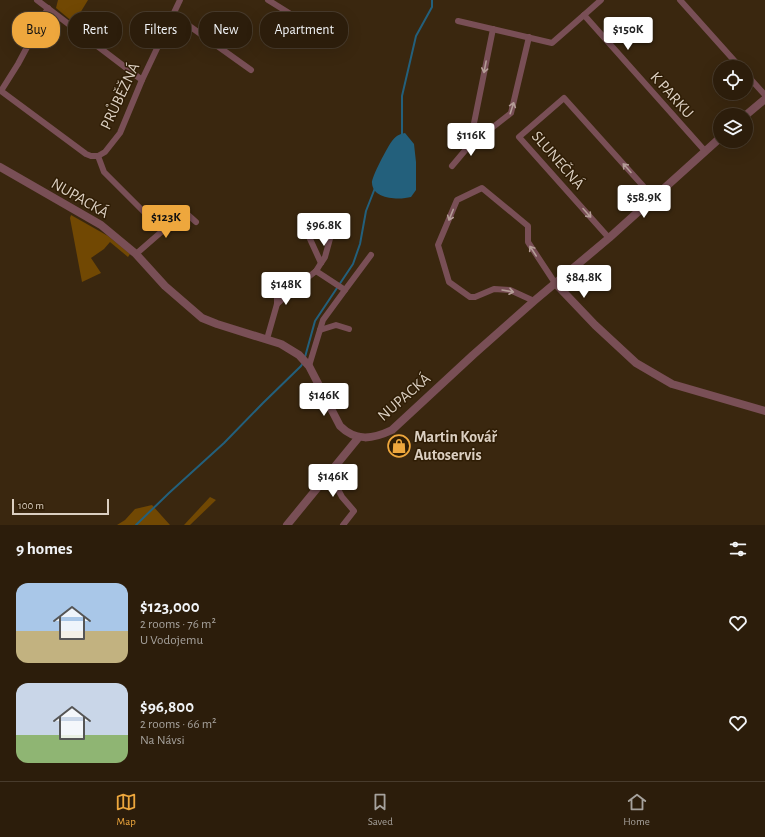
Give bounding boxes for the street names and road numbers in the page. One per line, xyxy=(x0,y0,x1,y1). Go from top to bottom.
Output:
street label: PRŮBĚŽNÁ xyxy=(96,59,142,132)
street label: K PARKU xyxy=(647,69,697,121)
street label: SLUNEČNÁ xyxy=(529,127,589,192)
street label: NUPACKÁ xyxy=(48,173,113,221)
street label: NUPACKÁ xyxy=(373,369,433,424)

